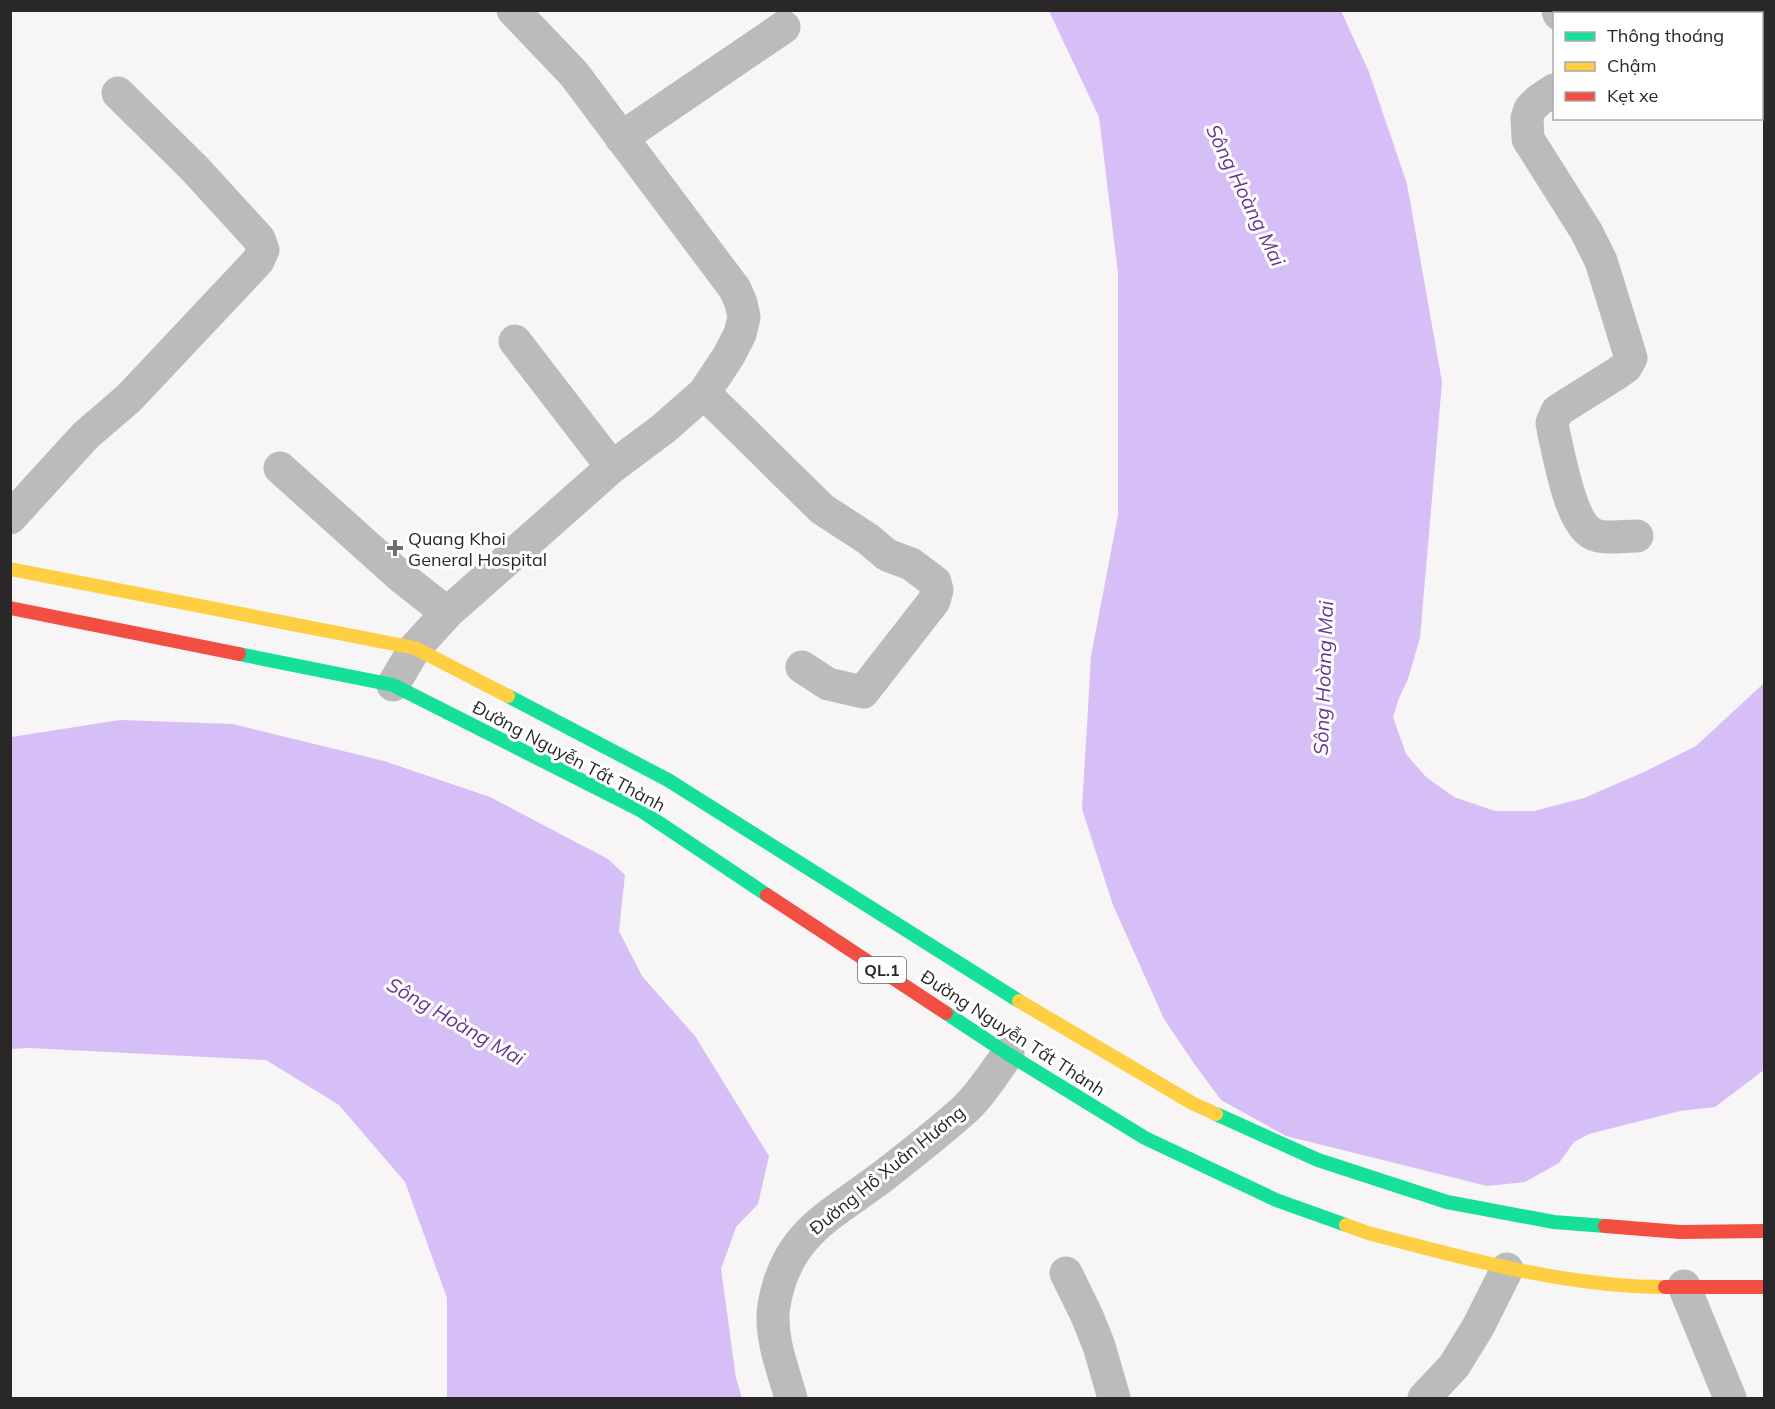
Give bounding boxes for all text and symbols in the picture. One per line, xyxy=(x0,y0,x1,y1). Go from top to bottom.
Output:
legend xyxy=(1553,12,1763,120)
text: Thông thoáng xyxy=(1607,24,1724,47)
text: Chậm xyxy=(1607,54,1656,77)
text: Kẹt xe xyxy=(1607,84,1658,107)
water label: Sông Hoàng Mai xyxy=(1201,120,1291,270)
place label: Quang Khoi General Hospital xyxy=(408,527,547,571)
marker: Quang Khoi General Hospital xyxy=(386,539,404,557)
water label: Sông Hoàng Mai xyxy=(1308,600,1338,756)
street label: Đường Nguyễn Tất Thành xyxy=(469,695,669,817)
road number: QL.1 xyxy=(858,957,906,983)
street label: Đường Nguyễn Tất Thành xyxy=(916,965,1110,1101)
water label: Sông Hoàng Mai xyxy=(383,972,529,1071)
street label: Đường Hồ Xuân Hương xyxy=(805,1100,969,1240)

